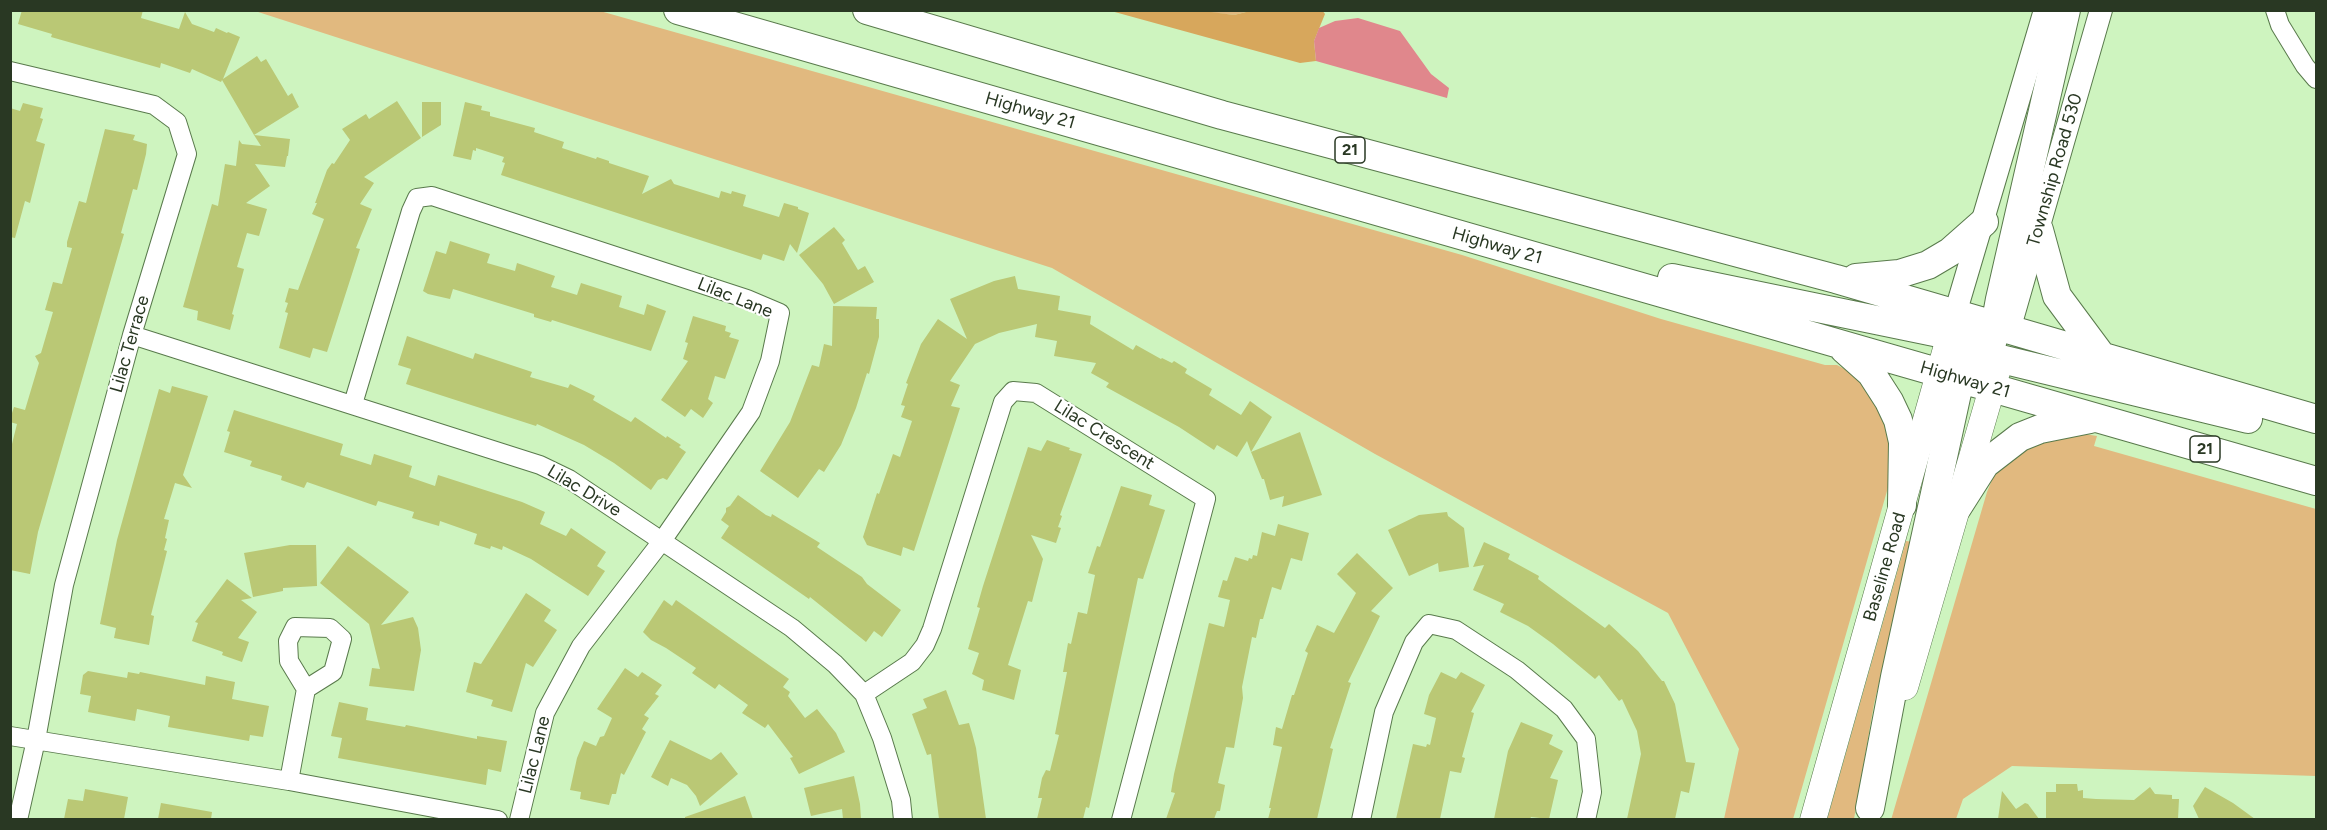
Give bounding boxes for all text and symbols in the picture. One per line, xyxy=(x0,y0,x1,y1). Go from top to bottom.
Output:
street label: Highway 21 xyxy=(983,88,1077,134)
street label: Township Road 530 xyxy=(2023,91,2087,249)
road number: 21 xyxy=(1335,137,1365,163)
street label: Highway 21 xyxy=(1450,223,1544,269)
street label: Lilac Lane xyxy=(694,273,776,323)
street label: Lilac Terrace xyxy=(106,293,154,395)
street label: Highway 21 xyxy=(1918,357,2012,403)
street label: Lilac Crescent xyxy=(1050,395,1158,475)
road number: 21 xyxy=(2190,436,2220,462)
street label: Lilac Drive xyxy=(543,461,625,521)
street label: Baseline Road xyxy=(1859,510,1911,624)
street label: Lilac Lane xyxy=(515,714,555,796)

